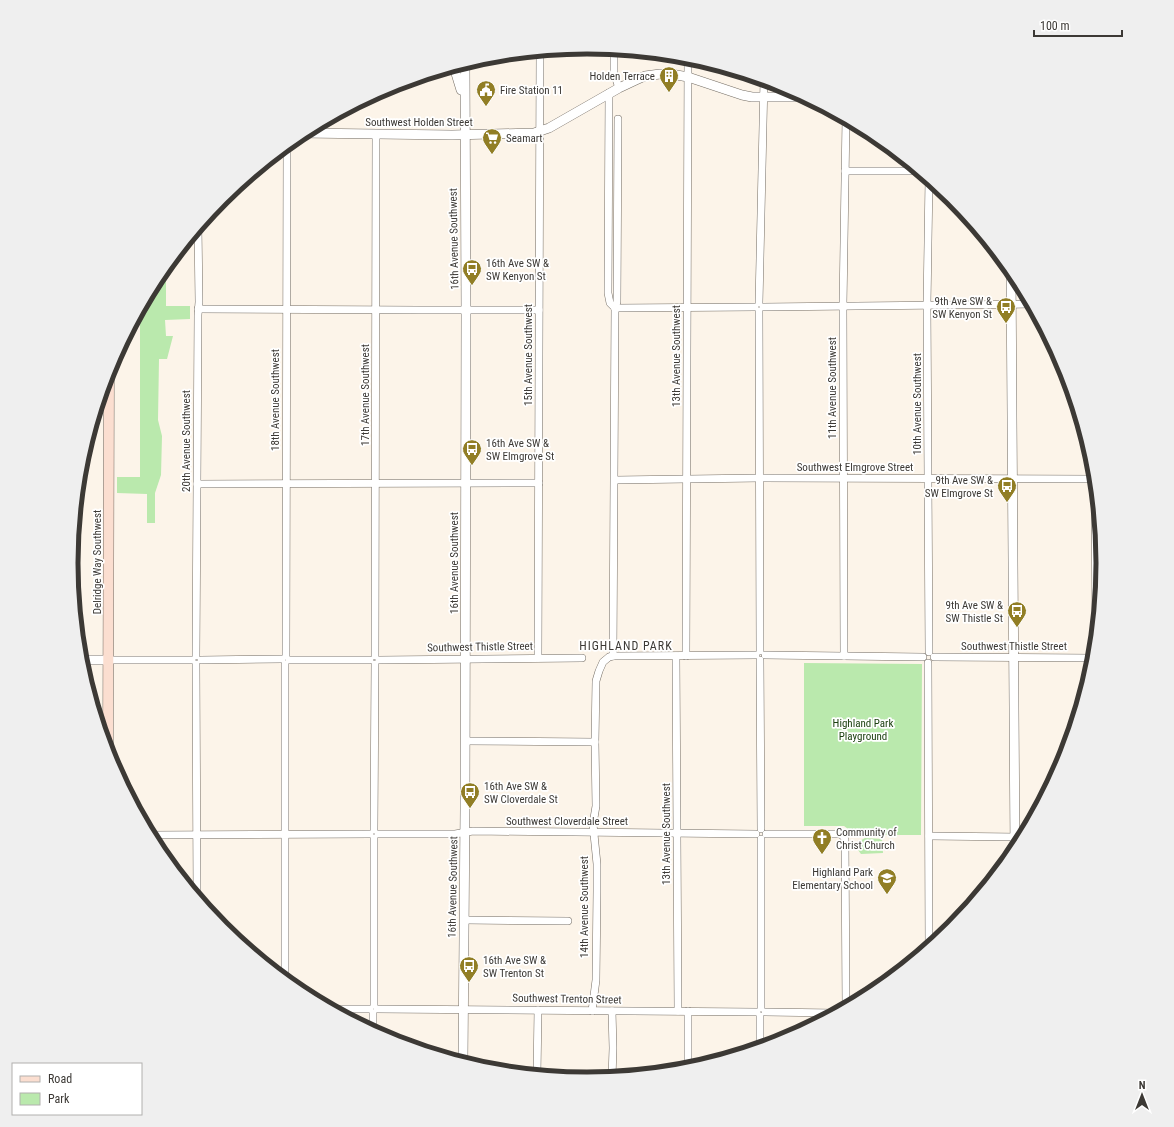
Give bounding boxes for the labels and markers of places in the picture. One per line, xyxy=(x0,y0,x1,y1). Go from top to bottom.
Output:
building icon: Holden Terrace xyxy=(658,65,680,93)
place label: Holden Terrace xyxy=(590,70,655,83)
public building icon: Fire Station 11 xyxy=(475,79,497,107)
place label: Fire Station 11 xyxy=(500,84,563,97)
supermarket icon: Seamart xyxy=(481,127,503,155)
place label: Seamart xyxy=(506,132,543,145)
place label: 16th Ave SW & SW Kenyon St xyxy=(486,257,549,283)
bus stop icon: 16th Ave SW & SW Kenyon St xyxy=(461,258,483,286)
place label: 9th Ave SW & SW Kenyon St xyxy=(932,295,992,321)
bus stop icon: 9th Ave SW & SW Kenyon St xyxy=(995,296,1017,324)
place label: 16th Ave SW & SW Elmgrove St xyxy=(486,437,554,463)
bus stop icon: 16th Ave SW & SW Elmgrove St xyxy=(461,438,483,466)
place label: 9th Ave SW & SW Elmgrove St xyxy=(925,474,993,500)
bus stop icon: 9th Ave SW & SW Elmgrove St xyxy=(996,475,1018,503)
place label: 9th Ave SW & SW Thistle St xyxy=(945,599,1003,625)
bus stop icon: 9th Ave SW & SW Thistle St xyxy=(1006,600,1028,628)
place label: 16th Ave SW & SW Cloverdale St xyxy=(484,780,558,806)
bus stop icon: 16th Ave SW & SW Cloverdale St xyxy=(459,781,481,809)
place label: Community of Christ Church xyxy=(836,826,897,852)
church icon: Community of Christ Church xyxy=(811,827,833,855)
place label: Highland Park Elementary School xyxy=(792,866,873,892)
school or university icon: Highland Park Elementary School xyxy=(876,867,898,895)
place label: 16th Ave SW & SW Trenton St xyxy=(483,954,546,980)
bus stop icon: 16th Ave SW & SW Trenton St xyxy=(458,955,480,983)

